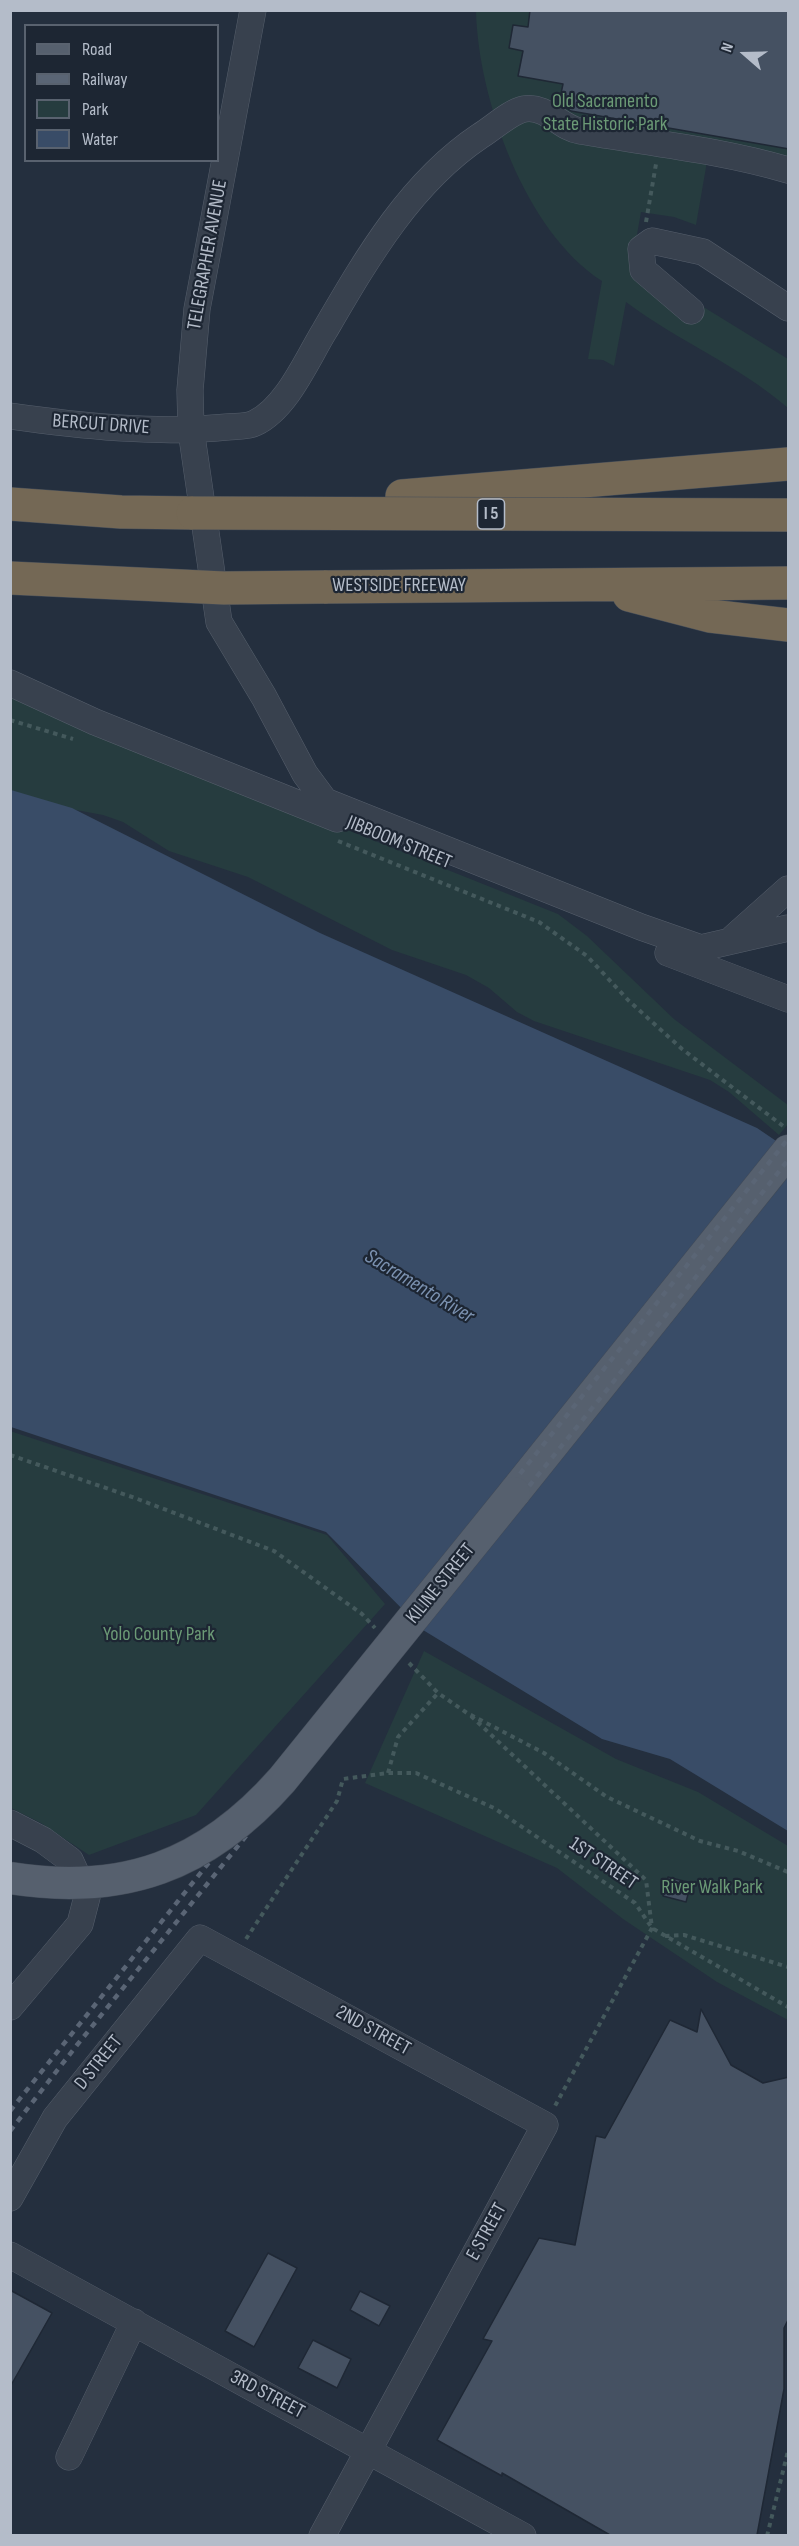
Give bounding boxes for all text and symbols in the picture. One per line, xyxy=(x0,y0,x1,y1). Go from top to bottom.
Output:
legend xyxy=(24,24,219,162)
north arrow xyxy=(715,24,775,84)
text: Road xyxy=(82,39,112,60)
text: N xyxy=(717,40,738,55)
text: Railway xyxy=(82,69,127,90)
park label: Old Sacramento State Historic Park xyxy=(543,90,667,137)
text: Park xyxy=(82,99,108,120)
text: Water xyxy=(82,129,118,150)
street label: TELEGRAPHER AVENUE xyxy=(183,178,233,332)
street label: BERCUT DRIVE xyxy=(52,410,150,440)
road number: I 5 xyxy=(478,499,504,529)
street label: WESTSIDE FREEWAY xyxy=(332,574,466,598)
street label: JIBBOOM STREET xyxy=(343,811,455,875)
water label: Sacramento River xyxy=(360,1245,478,1329)
street label: KILINE STREET xyxy=(401,1539,481,1629)
park label: Yolo County Park xyxy=(103,1623,215,1647)
street label: 1ST STREET xyxy=(564,1832,642,1896)
park label: River Walk Park xyxy=(661,1876,763,1900)
street label: 2ND STREET xyxy=(331,2001,415,2061)
street label: D STREET xyxy=(70,2031,128,2095)
street label: E STREET xyxy=(462,2199,512,2265)
street label: 3RD STREET xyxy=(226,2365,308,2425)

